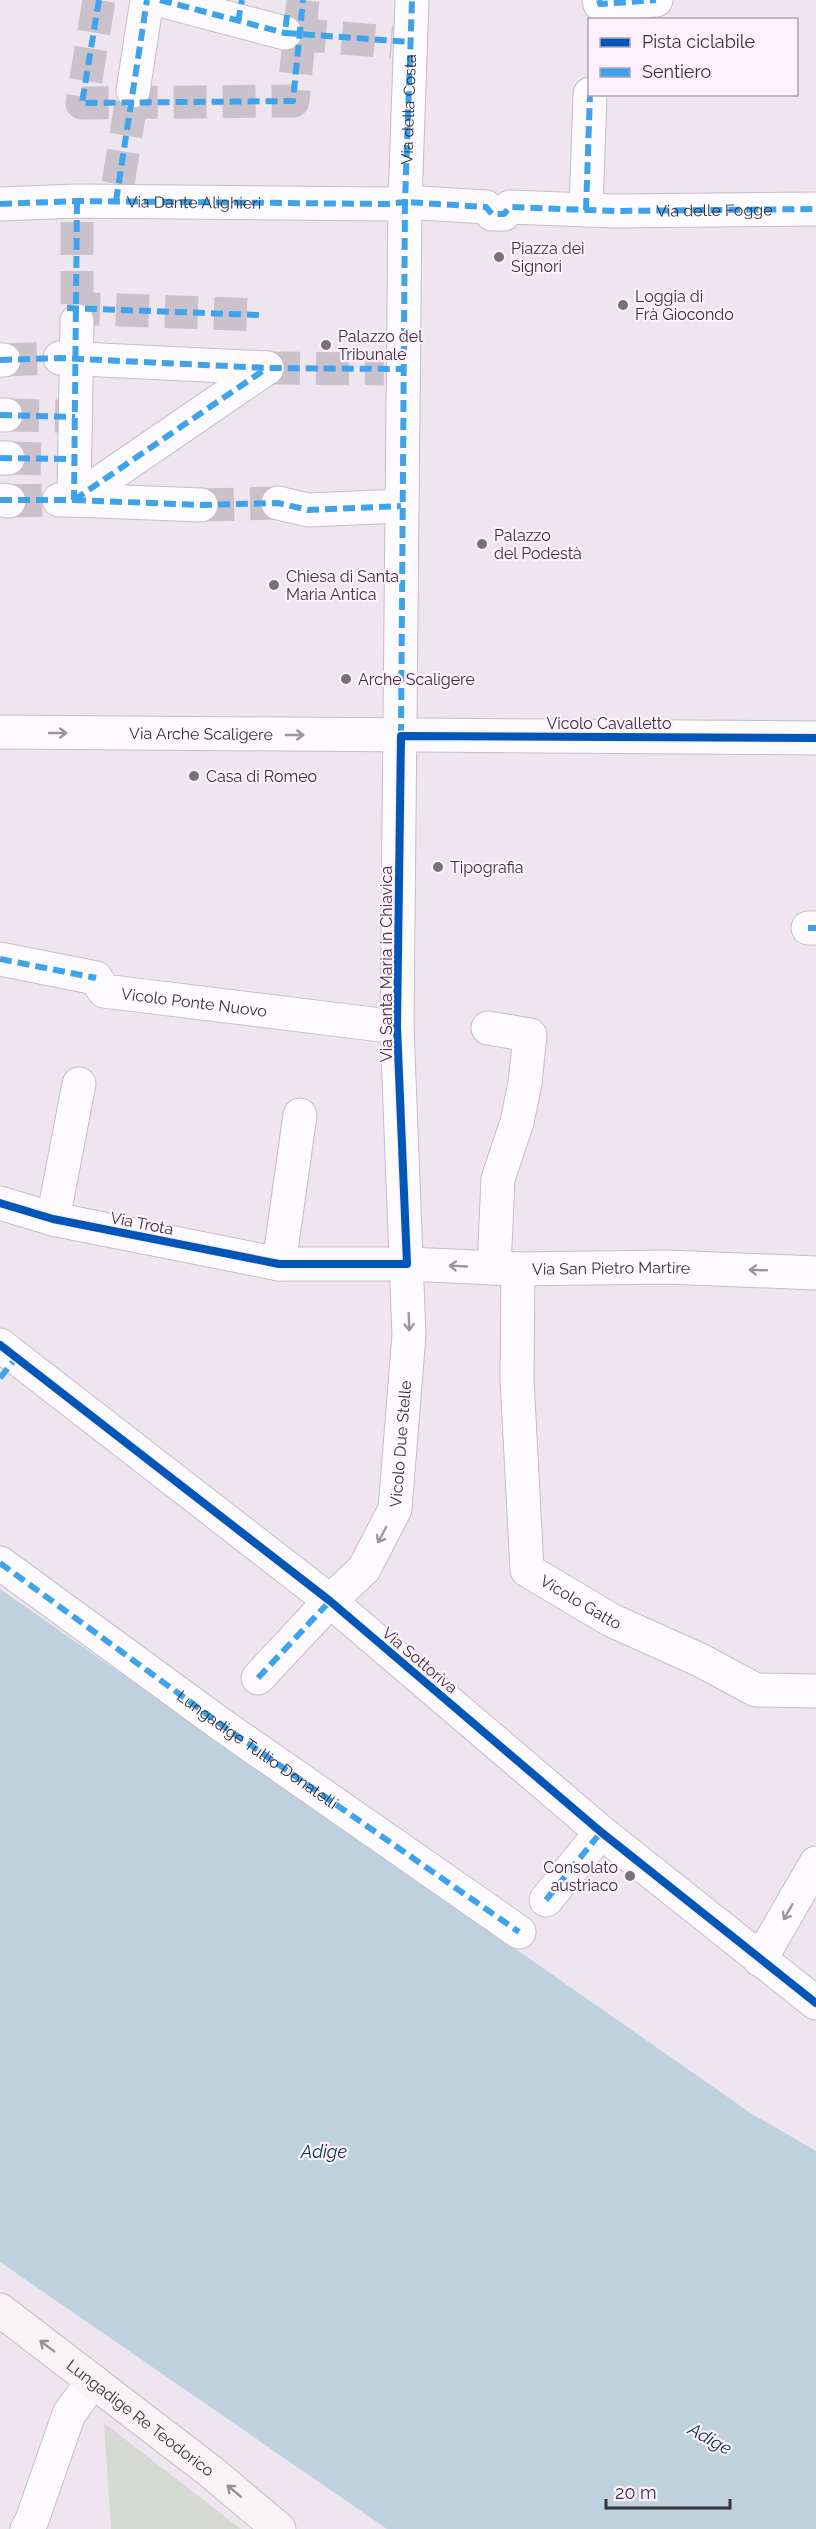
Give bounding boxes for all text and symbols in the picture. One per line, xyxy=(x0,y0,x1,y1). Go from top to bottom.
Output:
legend xyxy=(588,18,798,96)
text: Pista ciclabile xyxy=(642,31,756,52)
street label: Via della Costa xyxy=(397,54,420,165)
text: Sentiero xyxy=(642,61,711,82)
street label: Via Dante Alighieri xyxy=(126,192,261,213)
street label: Via delle Fogge xyxy=(656,200,773,221)
place label: Piazza dei Signori xyxy=(511,239,585,276)
marker: Piazza dei Signori xyxy=(492,250,506,264)
place label: Loggia di Frà Giocondo xyxy=(635,287,734,324)
marker: Loggia di Frà Giocondo xyxy=(616,298,630,312)
place label: Palazzo del Tribunale xyxy=(338,327,423,364)
marker: Palazzo del Tribunale xyxy=(319,338,333,352)
place label: Palazzo del Podestà xyxy=(494,526,582,563)
marker: Palazzo del Podestà xyxy=(475,537,489,551)
place label: Chiesa di Santa Maria Antica xyxy=(286,567,399,604)
marker: Chiesa di Santa Maria Antica xyxy=(267,578,281,592)
place label: Arche Scaligere xyxy=(358,670,475,689)
marker: Arche Scaligere xyxy=(339,672,353,686)
street label: Vicolo Cavalletto xyxy=(546,714,672,733)
street label: Via Arche Scaligere xyxy=(129,724,273,744)
one-way arrow xyxy=(48,727,68,739)
one-way arrow xyxy=(285,729,305,741)
place label: Casa di Romeo xyxy=(206,767,317,786)
marker: Casa di Romeo xyxy=(187,769,201,783)
place label: Tipografia xyxy=(450,858,524,877)
marker: Tipografia xyxy=(431,860,445,874)
street label: Via Santa Maria in Chiavica xyxy=(377,866,396,1062)
street label: Vicolo Ponte Nuovo xyxy=(120,984,268,1021)
street label: Via Trota xyxy=(109,1208,175,1239)
street label: Via San Pietro Martire xyxy=(532,1258,691,1279)
one-way arrow xyxy=(448,1261,468,1272)
one-way arrow xyxy=(748,1265,768,1276)
one-way arrow xyxy=(403,1312,414,1332)
street label: Vicolo Due Stelle xyxy=(386,1380,415,1508)
one-way arrow xyxy=(376,1525,387,1543)
street label: Vicolo Gatto xyxy=(537,1571,624,1633)
street label: Via Sottoriva xyxy=(378,1623,461,1697)
street label: Lungadige Tullio Donatelli xyxy=(173,1686,342,1813)
place label: Consolato austriaco xyxy=(543,1858,618,1895)
marker: Consolato austriaco xyxy=(623,1869,637,1883)
one-way arrow xyxy=(782,1902,793,1920)
water label: Adige xyxy=(300,2141,348,2162)
one-way arrow xyxy=(39,2339,55,2352)
street label: Lungadige Re Teodorico xyxy=(63,2356,218,2481)
water label: Adige xyxy=(684,2418,736,2459)
scale bar xyxy=(606,2472,730,2510)
text: 20 m xyxy=(615,2482,657,2503)
one-way arrow xyxy=(226,2485,242,2498)

